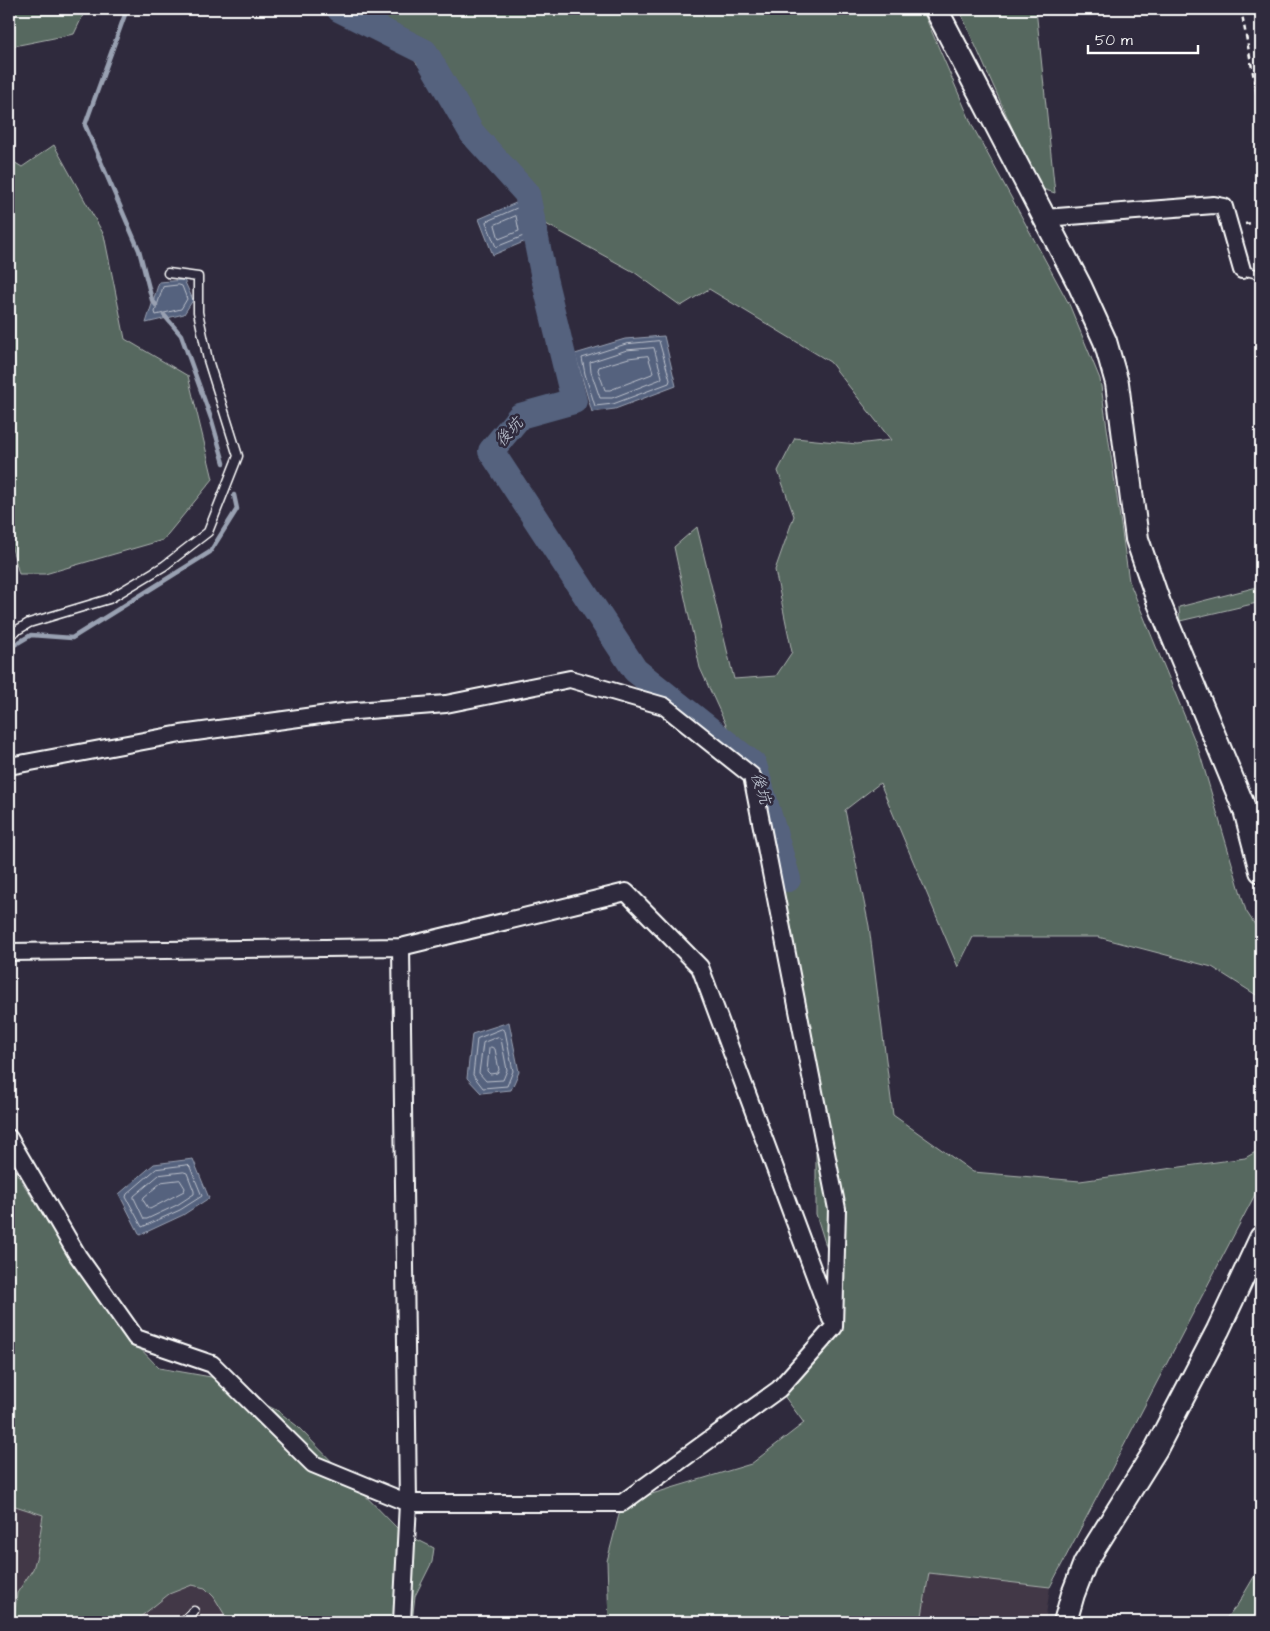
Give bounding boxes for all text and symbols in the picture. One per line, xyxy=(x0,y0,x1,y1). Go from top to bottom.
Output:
scale bar xyxy=(1088,22,1198,54)
text: 50 m xyxy=(1095,30,1133,51)
water label: 後坑 xyxy=(490,411,529,451)
water label: 後坑 xyxy=(746,769,777,808)

